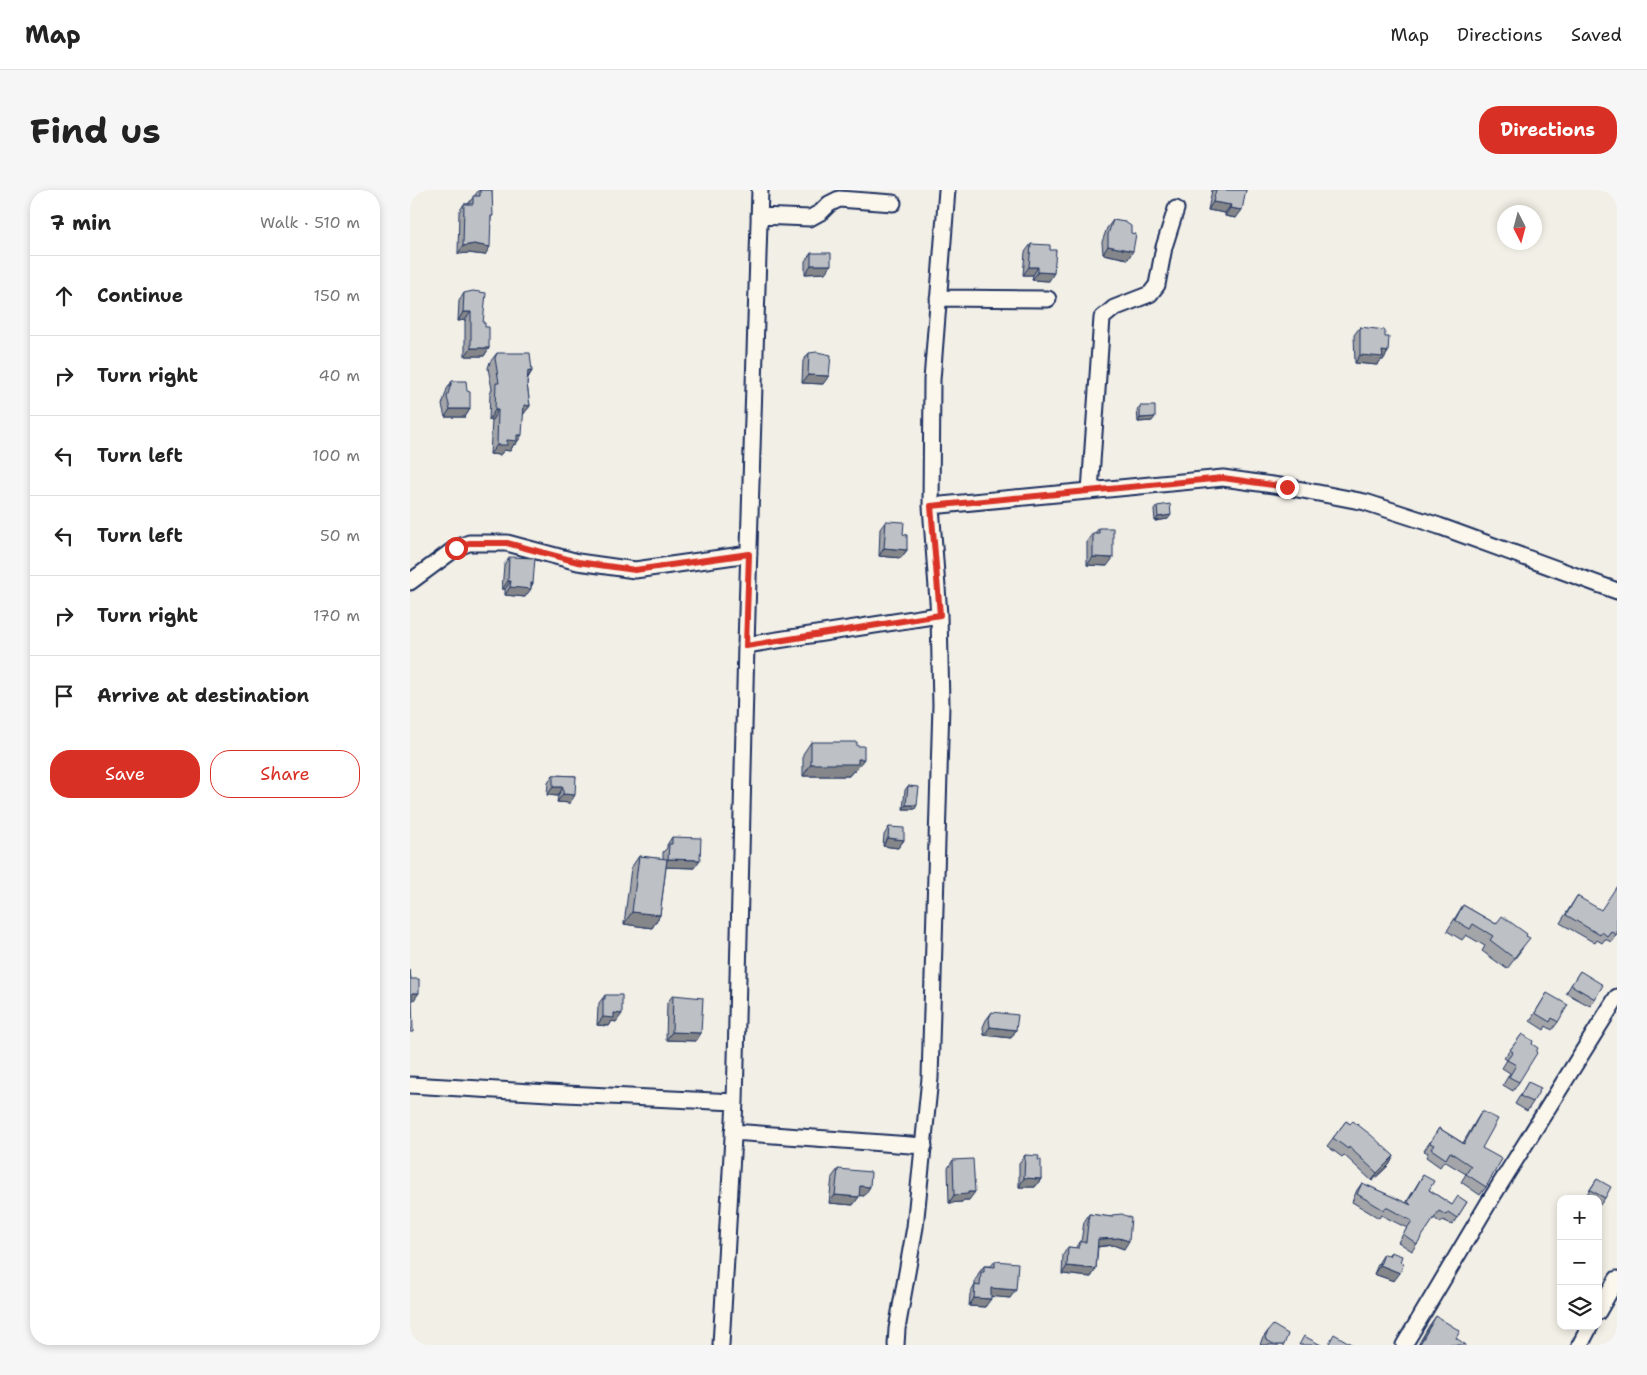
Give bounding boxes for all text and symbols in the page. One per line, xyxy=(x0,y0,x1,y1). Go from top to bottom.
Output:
text: Map xyxy=(25,19,81,51)
text: Map xyxy=(1391,23,1429,47)
text: Directions xyxy=(1457,23,1543,47)
text: Saved xyxy=(1571,23,1622,47)
button: Directions xyxy=(1479,106,1617,154)
text: Find us xyxy=(30,107,161,154)
north arrow xyxy=(1497,205,1542,250)
text: 7 min xyxy=(50,209,111,237)
text: Walk · 510 m xyxy=(260,212,360,233)
icon: ahead xyxy=(50,282,78,310)
text: Continue xyxy=(97,283,183,308)
text: 150 m xyxy=(313,285,360,306)
icon: right xyxy=(50,362,78,390)
text: Turn right xyxy=(97,363,198,388)
text: 40 m xyxy=(318,365,360,386)
icon: left xyxy=(50,442,78,470)
text: Turn left xyxy=(97,443,183,468)
text: 100 m xyxy=(312,445,360,466)
route end xyxy=(1276,476,1299,499)
icon: left xyxy=(50,522,78,550)
text: Turn left xyxy=(97,523,183,548)
text: 50 m xyxy=(320,525,360,546)
route start xyxy=(445,537,468,560)
icon: right xyxy=(50,602,78,630)
text: Turn right xyxy=(97,603,198,628)
text: 170 m xyxy=(313,605,360,626)
icon: arrive xyxy=(50,682,78,710)
text: Arrive at destination xyxy=(97,683,309,708)
button: Save xyxy=(50,750,200,798)
button: Share xyxy=(210,750,360,798)
map controls xyxy=(1557,1195,1602,1330)
button: + xyxy=(1557,1195,1602,1240)
button: − xyxy=(1557,1240,1602,1285)
button: layers xyxy=(1557,1285,1602,1330)

